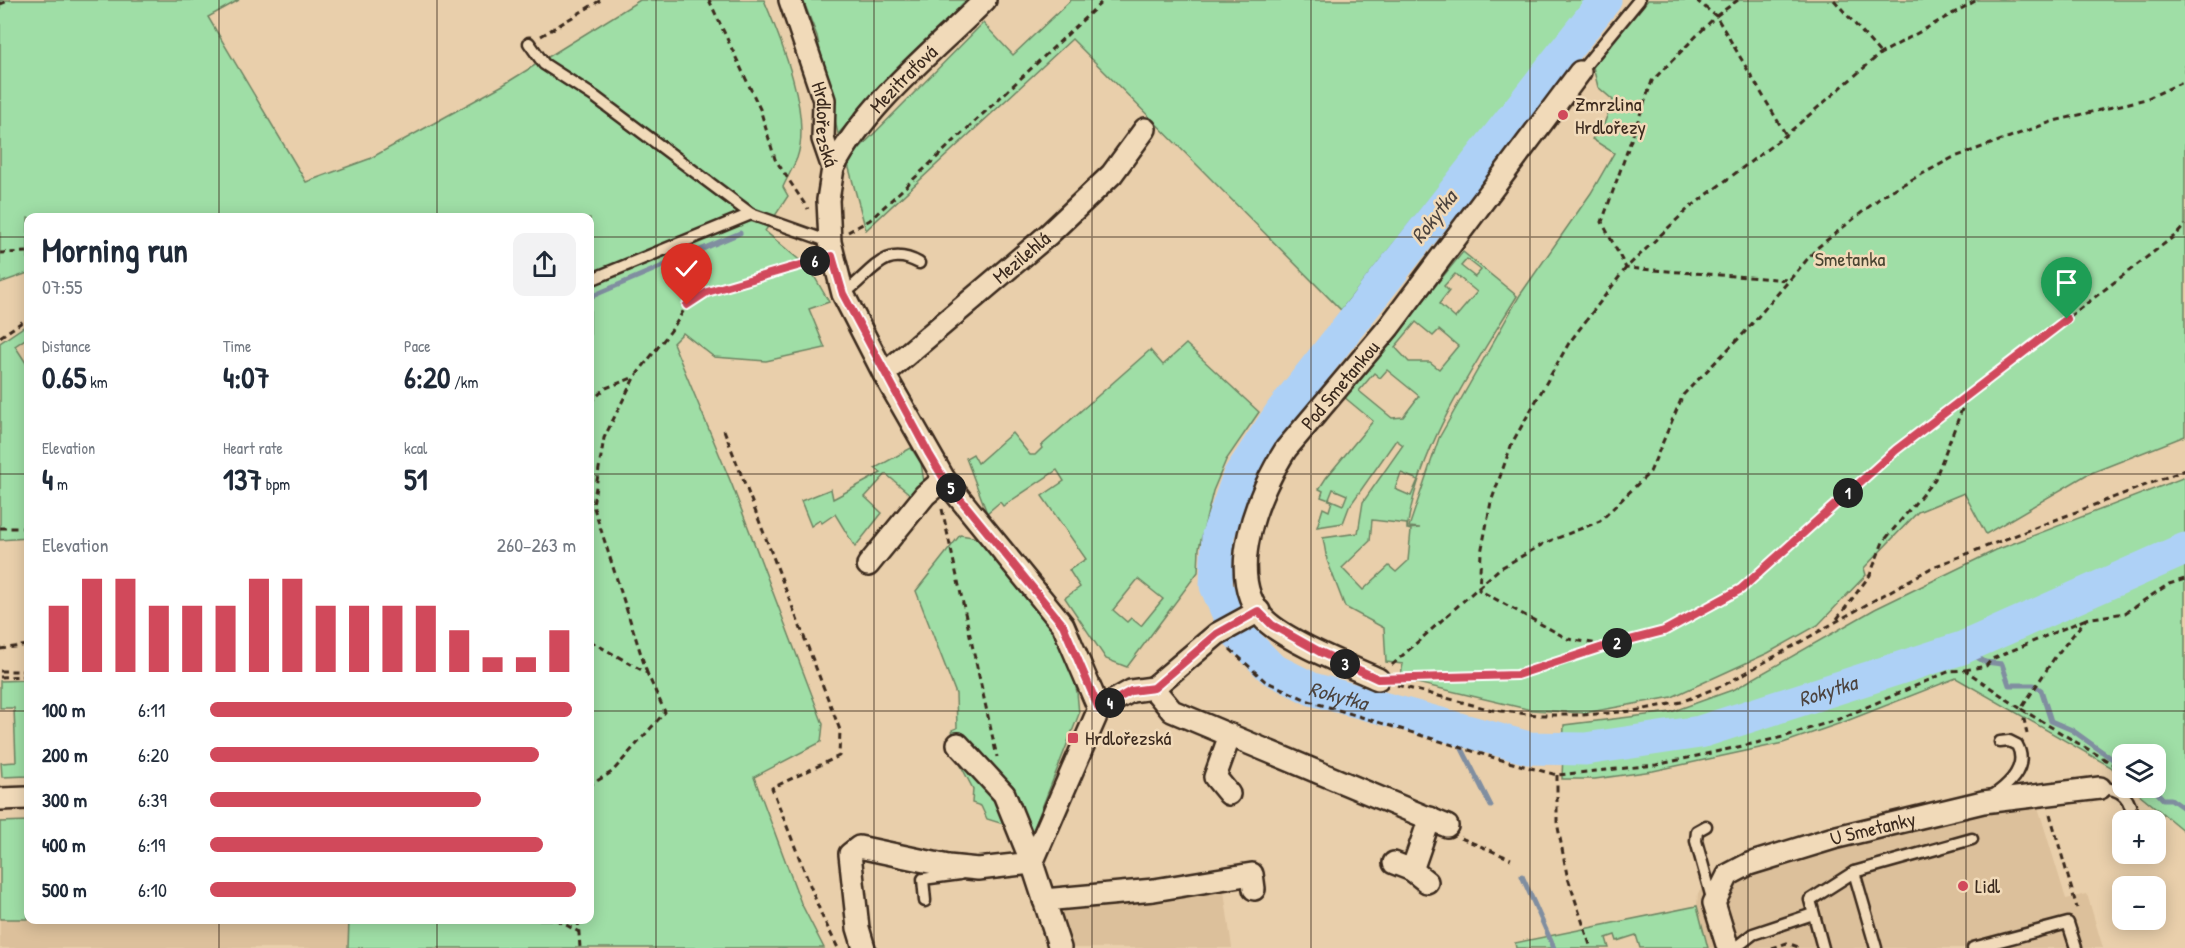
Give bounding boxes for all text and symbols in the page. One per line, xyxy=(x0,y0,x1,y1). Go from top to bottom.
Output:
street label: Mezitraťová xyxy=(863,38,943,119)
street label: Hrdlořezská xyxy=(806,78,846,170)
place label: Zmrzlina Hrdlořezy xyxy=(1575,90,1646,140)
marker: Zmrzlina Hrdlořezy xyxy=(1556,108,1570,122)
water label: Rokytka xyxy=(1404,182,1465,249)
street label: Mezilehlá xyxy=(986,225,1056,289)
text: Morning run xyxy=(42,228,188,272)
button: share xyxy=(513,233,576,296)
pin xyxy=(661,243,712,305)
park label: Smetanka xyxy=(1815,245,1885,272)
pin: 6 xyxy=(800,246,830,276)
text: 6 xyxy=(812,250,818,272)
icon: check xyxy=(670,252,703,285)
pin xyxy=(2041,257,2092,319)
icon: arrive xyxy=(2050,266,2083,299)
text: 07:55 xyxy=(42,273,82,300)
street label: Pod Smetankou xyxy=(1294,334,1385,435)
text: Distance xyxy=(42,335,91,357)
text: Time xyxy=(223,335,251,357)
text: Pace xyxy=(404,335,431,357)
text: 0.65 xyxy=(42,357,87,397)
text: 4:07 xyxy=(223,357,270,397)
text: 6:20 xyxy=(404,357,450,397)
text: km xyxy=(87,371,108,393)
text: /km xyxy=(450,371,478,393)
text: Elevation xyxy=(42,437,95,459)
text: Heart rate xyxy=(223,437,283,459)
text: kcal xyxy=(404,437,427,459)
text: 4 xyxy=(42,459,53,499)
text: 137 xyxy=(223,459,262,499)
text: 51 xyxy=(404,459,428,499)
text: m xyxy=(53,473,68,495)
text: bpm xyxy=(262,473,290,495)
pin: 5 xyxy=(936,473,966,503)
text: 5 xyxy=(948,477,954,499)
pin: 1 xyxy=(1833,478,1863,508)
text: 1 xyxy=(1845,482,1851,504)
text: Elevation xyxy=(42,531,108,558)
text: 260–263 m xyxy=(497,531,576,558)
pin: 2 xyxy=(1602,628,1632,658)
text: 2 xyxy=(1613,632,1621,654)
pin: 3 xyxy=(1330,649,1360,679)
text: 3 xyxy=(1341,653,1349,675)
water label: Rokytka xyxy=(1795,667,1863,714)
water label: Rokytka xyxy=(1306,674,1374,718)
pin: 4 xyxy=(1095,688,1125,718)
text: 4 xyxy=(1107,692,1113,714)
text: 100 m xyxy=(42,696,85,723)
text: 6:11 xyxy=(138,696,165,723)
place label: Hrdlořezská xyxy=(1085,724,1171,751)
marker: Hrdlořezská xyxy=(1066,731,1080,745)
text: 200 m xyxy=(42,741,87,768)
text: 6:20 xyxy=(138,741,169,768)
map controls xyxy=(2112,744,2166,930)
button: layers xyxy=(2112,744,2166,798)
text: 300 m xyxy=(42,786,87,813)
text: 6:39 xyxy=(138,786,167,813)
street label: U Smetanky xyxy=(1827,805,1918,851)
button: + xyxy=(2112,810,2166,864)
text: 400 m xyxy=(42,831,86,858)
text: 6:19 xyxy=(138,831,165,858)
place label: Lidl xyxy=(1975,872,2001,899)
text: 500 m xyxy=(42,876,87,903)
text: 6:10 xyxy=(138,876,167,903)
button: − xyxy=(2112,876,2166,930)
marker: Lidl xyxy=(1956,879,1970,893)

